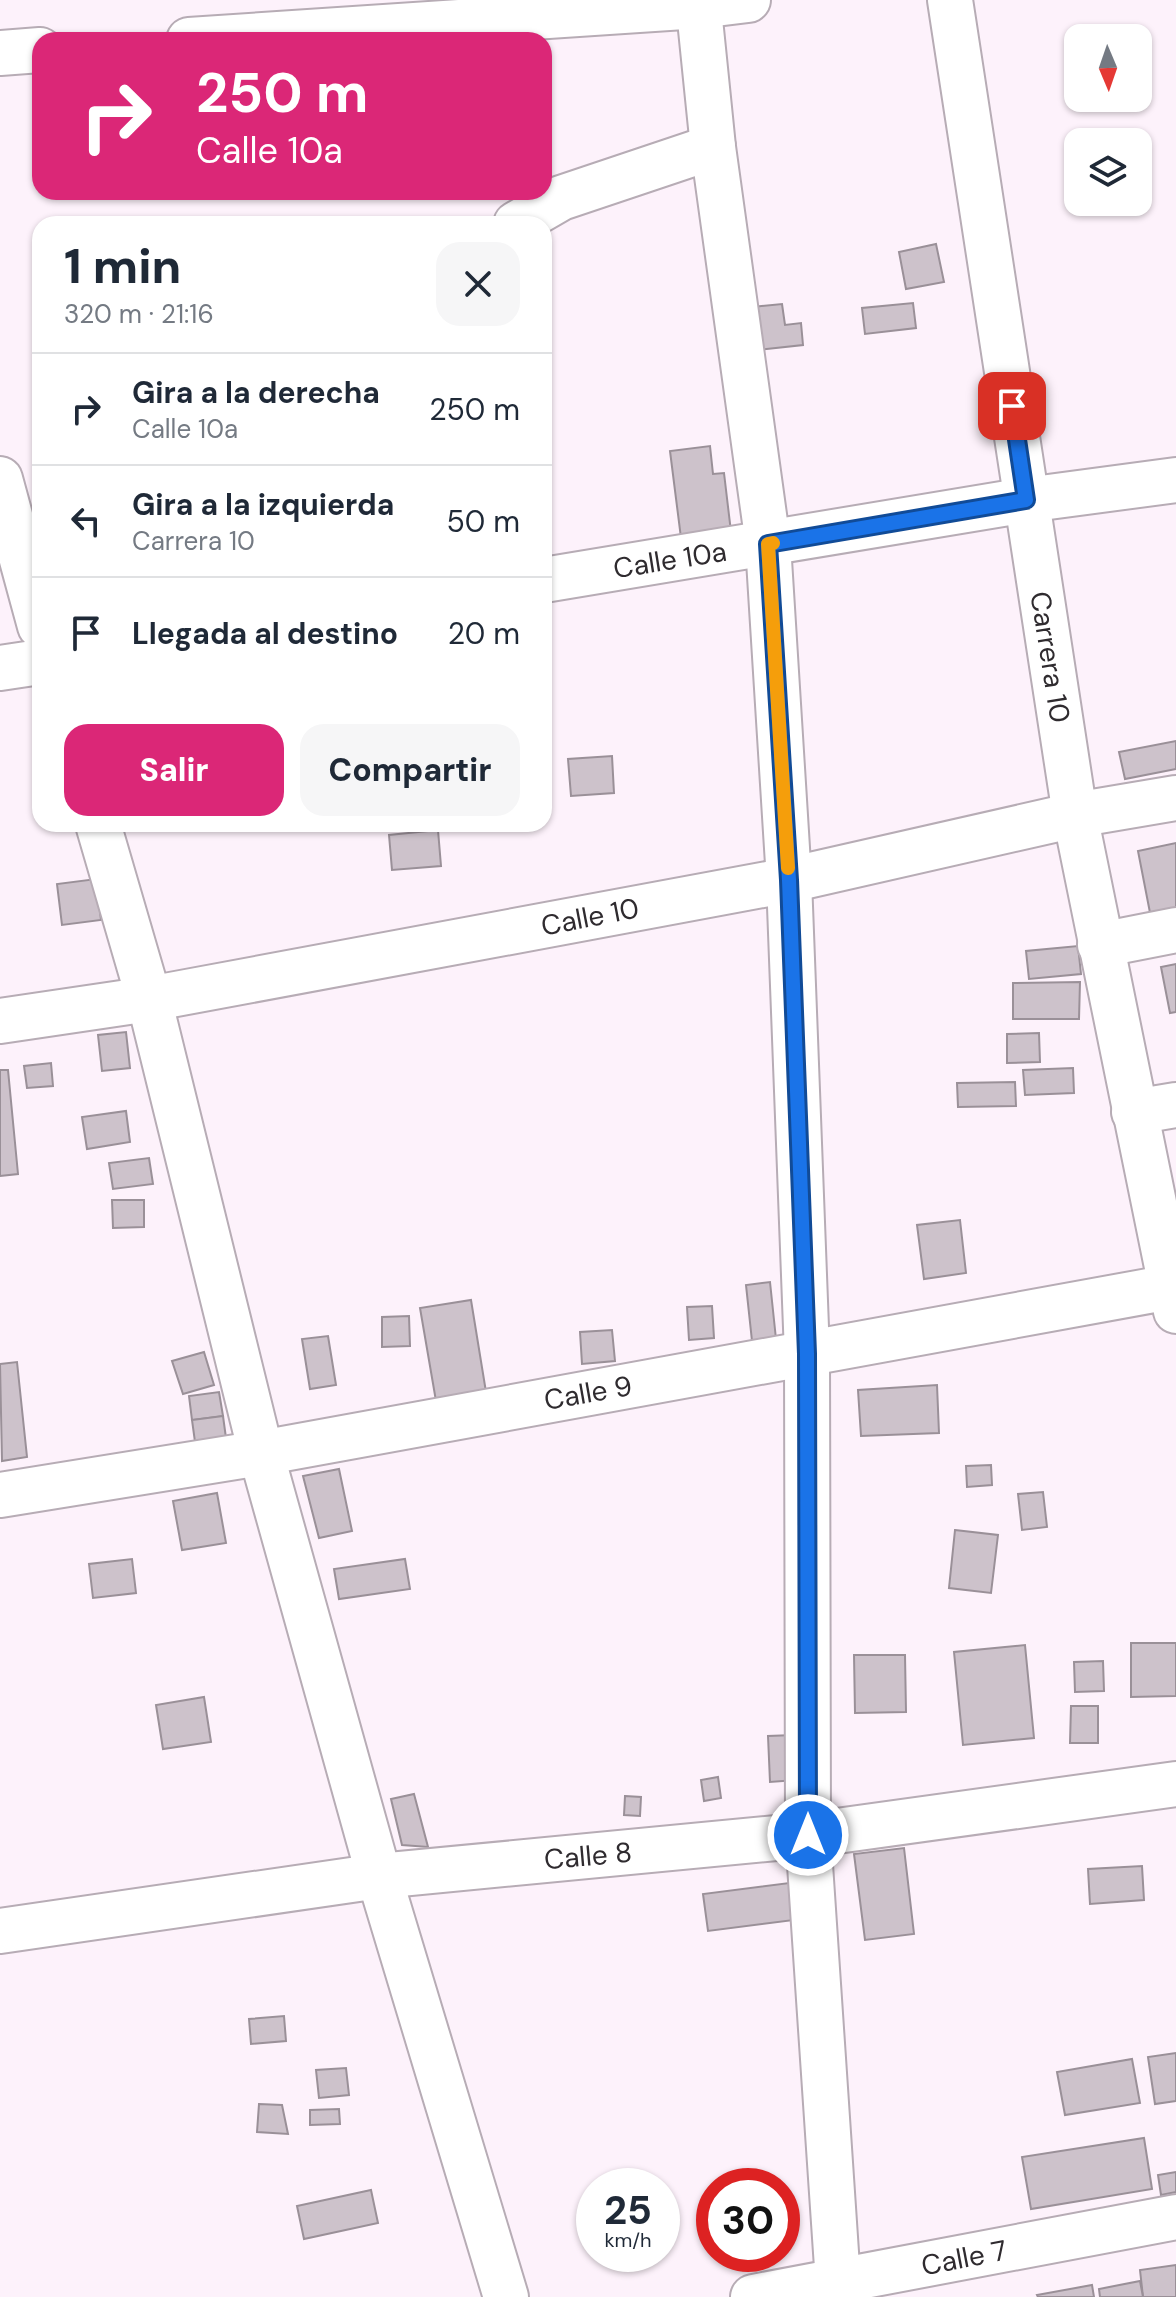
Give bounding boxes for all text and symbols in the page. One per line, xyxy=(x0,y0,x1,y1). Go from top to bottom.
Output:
north arrow xyxy=(1064,24,1152,112)
map controls xyxy=(1064,24,1152,216)
text: 250 m xyxy=(196,56,368,129)
icon: right xyxy=(64,64,168,168)
text: Calle 10a xyxy=(196,127,343,174)
button: layers xyxy=(1064,128,1152,216)
text: 1 min xyxy=(64,235,181,298)
button: close xyxy=(436,242,520,326)
text: 320 m · 21:16 xyxy=(64,297,214,331)
pin xyxy=(978,372,1046,440)
text: Gira a la derecha xyxy=(132,373,380,412)
icon: arrive xyxy=(990,384,1034,428)
icon: right xyxy=(64,387,108,431)
text: 250 m xyxy=(429,390,520,429)
text: Calle 10a xyxy=(132,412,238,446)
text: Gira a la izquierda xyxy=(132,485,394,524)
icon: left xyxy=(64,499,108,543)
text: 50 m xyxy=(446,502,520,541)
text: Carrera 10 xyxy=(132,524,255,558)
street label: Calle 10a xyxy=(611,533,729,587)
street label: Carrera 10 xyxy=(1021,589,1079,725)
icon: arrive xyxy=(64,611,108,655)
text: Llegada al destino xyxy=(132,614,398,653)
text: 20 m xyxy=(448,614,520,653)
button: Salir xyxy=(64,724,284,816)
button: Compartir xyxy=(300,724,520,816)
street label: Calle 10 xyxy=(538,889,642,945)
street label: Calle 9 xyxy=(541,1367,635,1419)
position arrow xyxy=(766,1793,850,1877)
street label: Calle 8 xyxy=(542,1834,634,1878)
speed limit sign: 30 xyxy=(696,2168,800,2272)
text: 25 xyxy=(604,2184,652,2236)
text: km/h xyxy=(604,2227,652,2253)
street label: Calle 7 xyxy=(918,2232,1010,2284)

